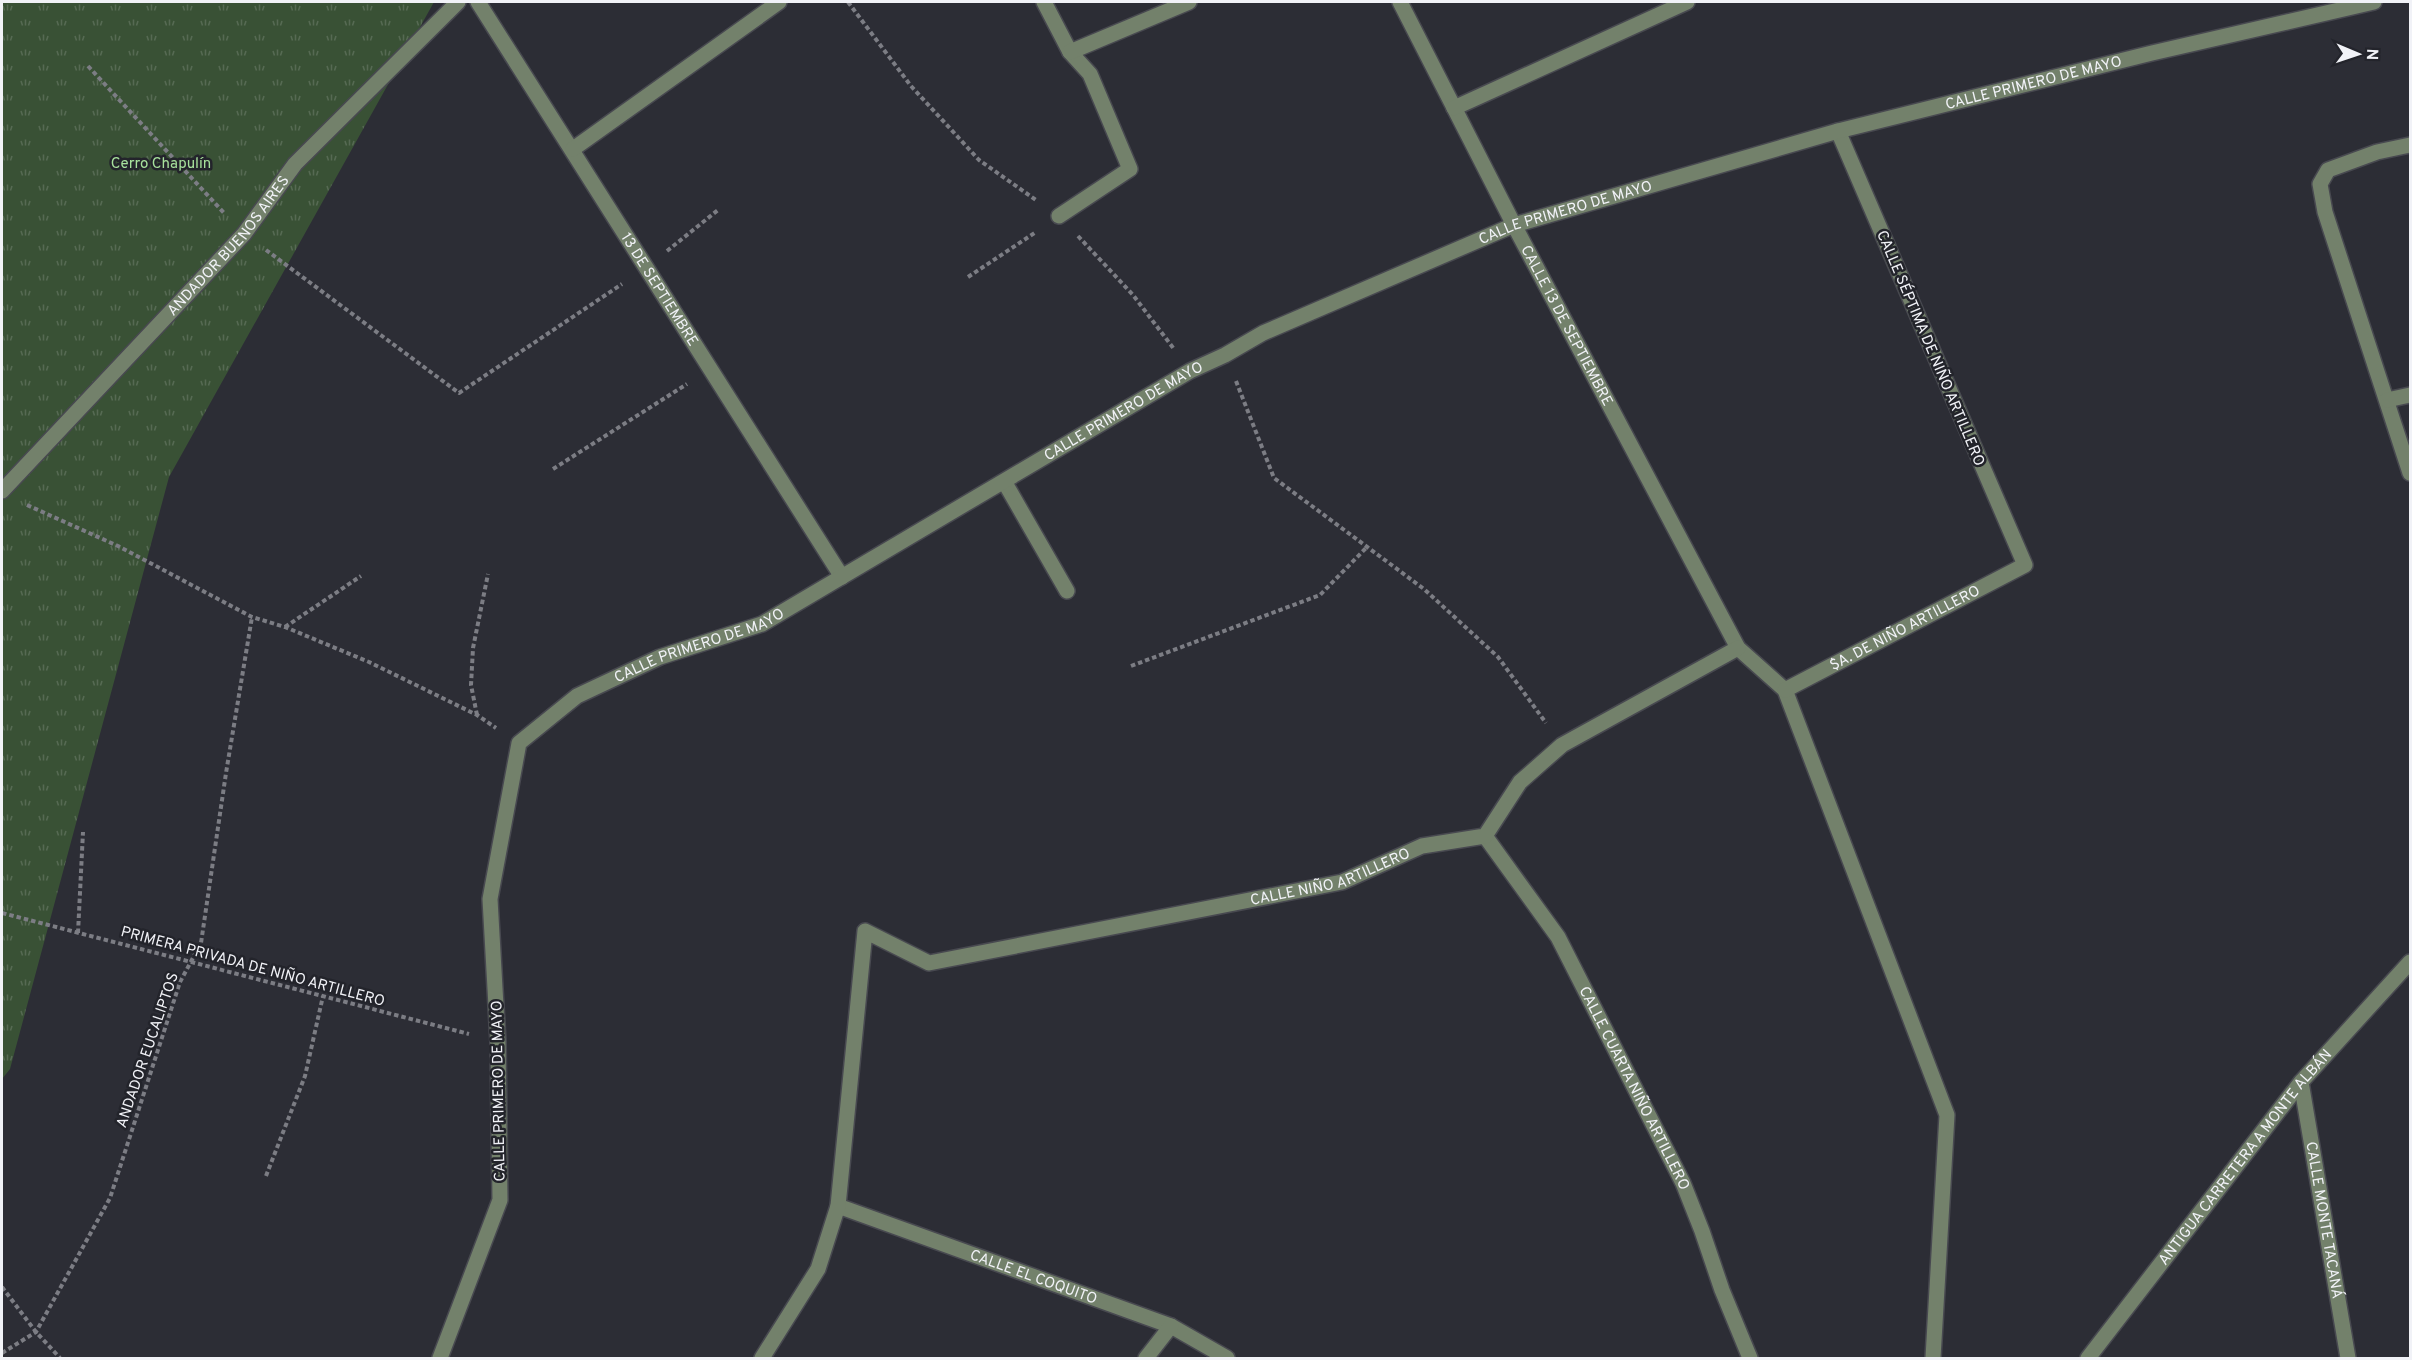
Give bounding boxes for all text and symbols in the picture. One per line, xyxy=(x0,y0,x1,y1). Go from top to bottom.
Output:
north arrow xyxy=(2328,24,2388,84)
text: N xyxy=(2361,48,2381,61)
street label: CALLE PRIMERO DE MAYO xyxy=(1944,53,2124,115)
park label: Cerro Chapulín xyxy=(111,155,211,174)
street label: ANDADOR BUENOS AIRES xyxy=(164,172,294,320)
street label: CALLE PRIMERO DE MAYO xyxy=(1476,177,1655,250)
street label: CALLE SÉPTIMA DE NIÑO ARTILLERO xyxy=(1871,227,1989,469)
street label: 13 DE SEPTIEMBRE xyxy=(616,230,702,350)
street label: CALLE 13 DE SEPTIEMBRE xyxy=(1515,242,1616,410)
street label: CALLE PRIMERO DE MAYO xyxy=(1041,358,1206,466)
street label: $A. DE NIÑO ARTILLERO xyxy=(1827,582,1984,676)
street label: CALLE PRIMERO DE MAYO xyxy=(611,605,788,688)
street label: CALLE NIÑO ARTILLERO xyxy=(1249,845,1413,911)
street label: PRIMERA PRIVADA DE NIÑO ARTILLERO xyxy=(118,922,387,1012)
street label: ANDADOR EUCALIPTOS xyxy=(113,970,184,1131)
street label: CALLE CUARTA NIÑO ARTILLERO xyxy=(1574,984,1693,1193)
street label: CALLE PRIMERO DE MAYO xyxy=(488,1000,511,1182)
street label: ANTIGUA CARRETERA A MONTE ALBÁN xyxy=(2155,1046,2337,1270)
street label: CALLE MONTE TACANÁ xyxy=(2300,1140,2347,1300)
street label: CALLE EL COQUITO xyxy=(967,1246,1099,1310)

